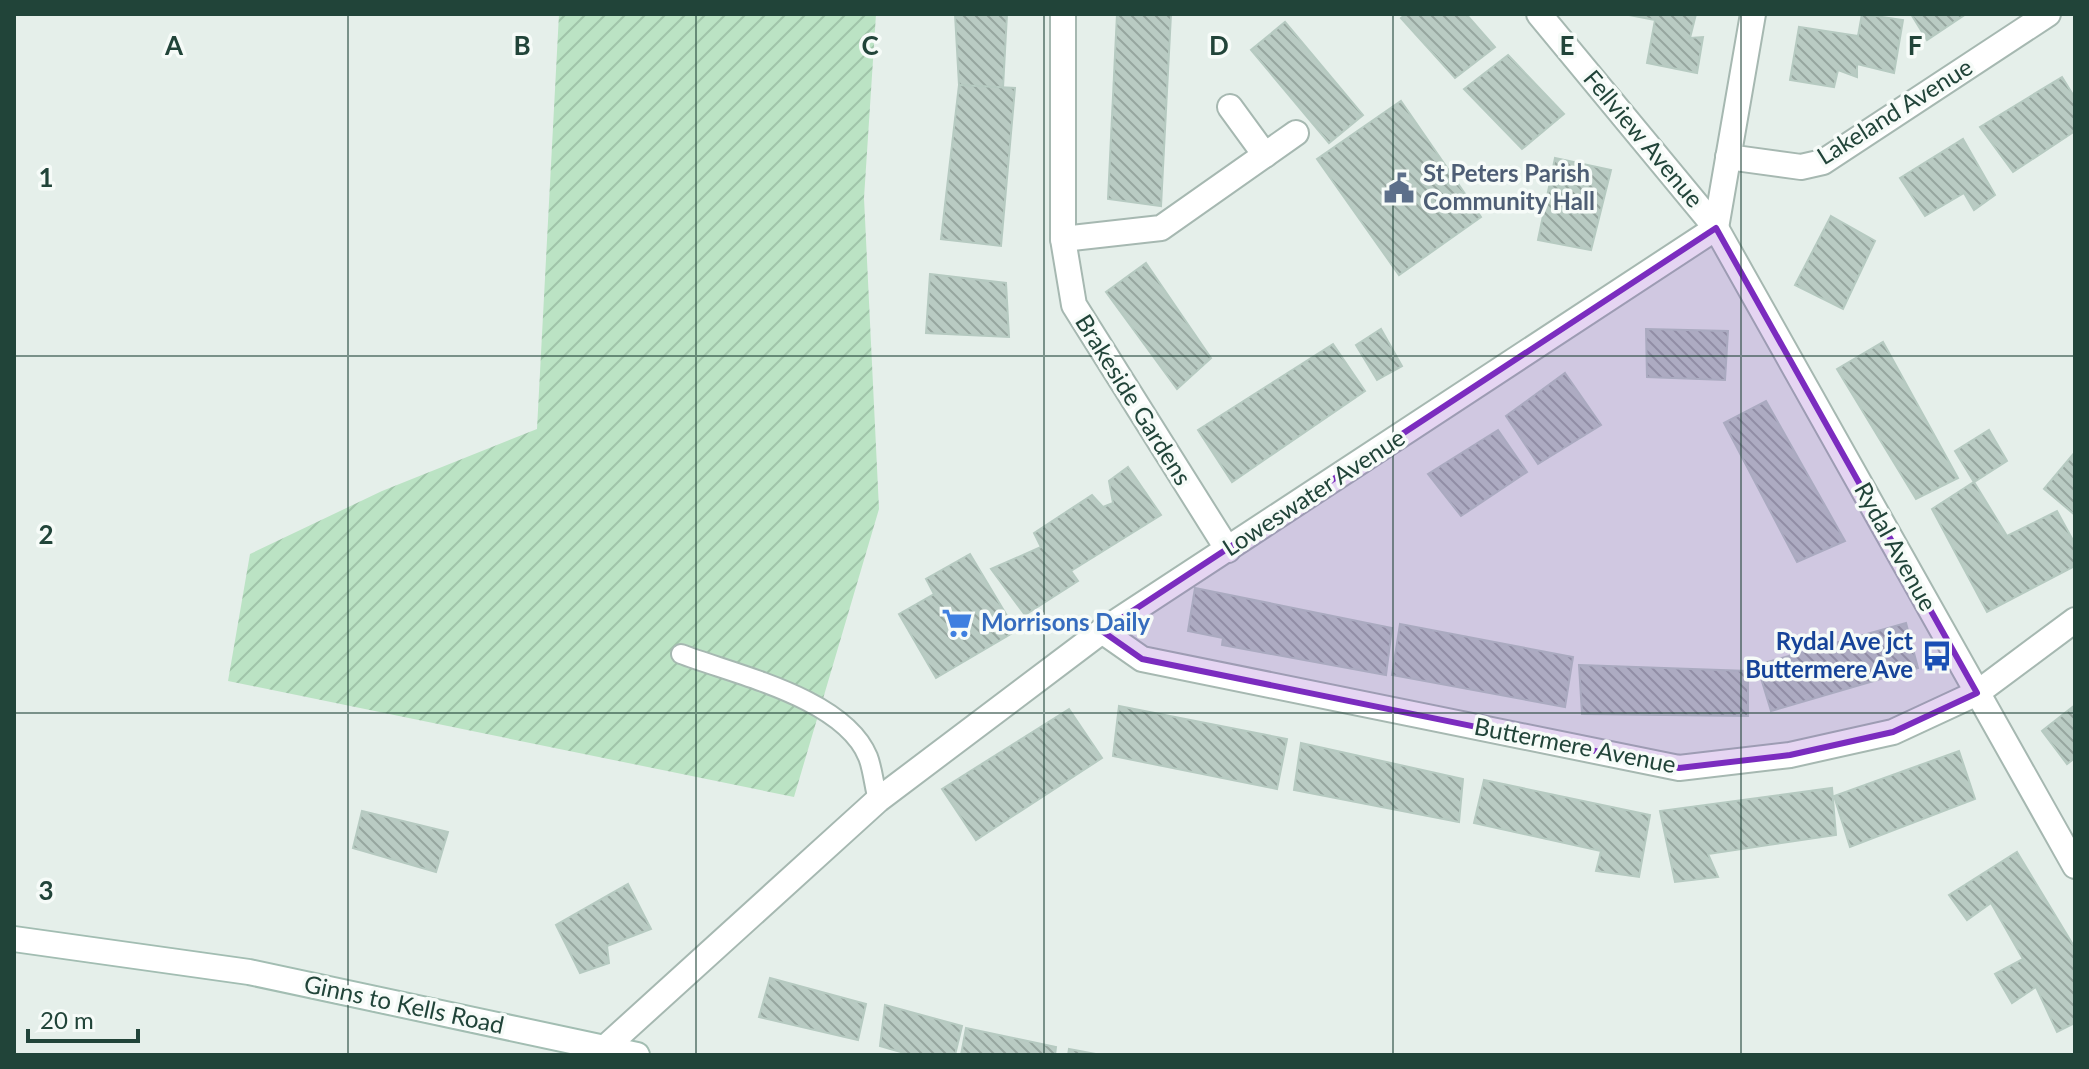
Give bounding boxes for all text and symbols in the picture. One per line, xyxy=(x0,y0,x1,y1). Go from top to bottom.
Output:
text: A xyxy=(164,29,184,61)
text: B xyxy=(513,29,531,61)
text: C xyxy=(861,29,879,61)
text: D xyxy=(1209,29,1229,61)
text: E xyxy=(1560,29,1574,61)
text: F xyxy=(1908,29,1922,61)
street label: Lakeland Avenue xyxy=(1811,51,1977,170)
street label: Fellview Avenue xyxy=(1578,63,1710,213)
place label: St Peters Parish Community Hall xyxy=(1423,158,1595,215)
text: 1 xyxy=(38,161,54,193)
public building icon: St Peters Parish Community Hall xyxy=(1382,171,1416,205)
street label: Brakeside Gardens xyxy=(1070,308,1198,490)
street label: Loweswater Avenue xyxy=(1217,422,1410,561)
street label: Rydal Avenue xyxy=(1849,477,1944,616)
text: 2 xyxy=(38,518,54,550)
supermarket icon: Morrisons Daily xyxy=(940,606,974,640)
place label: Morrisons Daily xyxy=(981,607,1151,636)
place label: Rydal Ave jct Buttermere Ave xyxy=(1745,626,1913,683)
bus stop icon: Rydal Ave jct Buttermere Ave xyxy=(1920,639,1954,673)
street label: Buttermere Avenue xyxy=(1472,711,1678,778)
text: 3 xyxy=(38,874,54,906)
street label: Ginns to Kells Road xyxy=(302,968,507,1039)
scale bar xyxy=(28,993,138,1043)
text: 20 m xyxy=(40,1005,94,1034)

